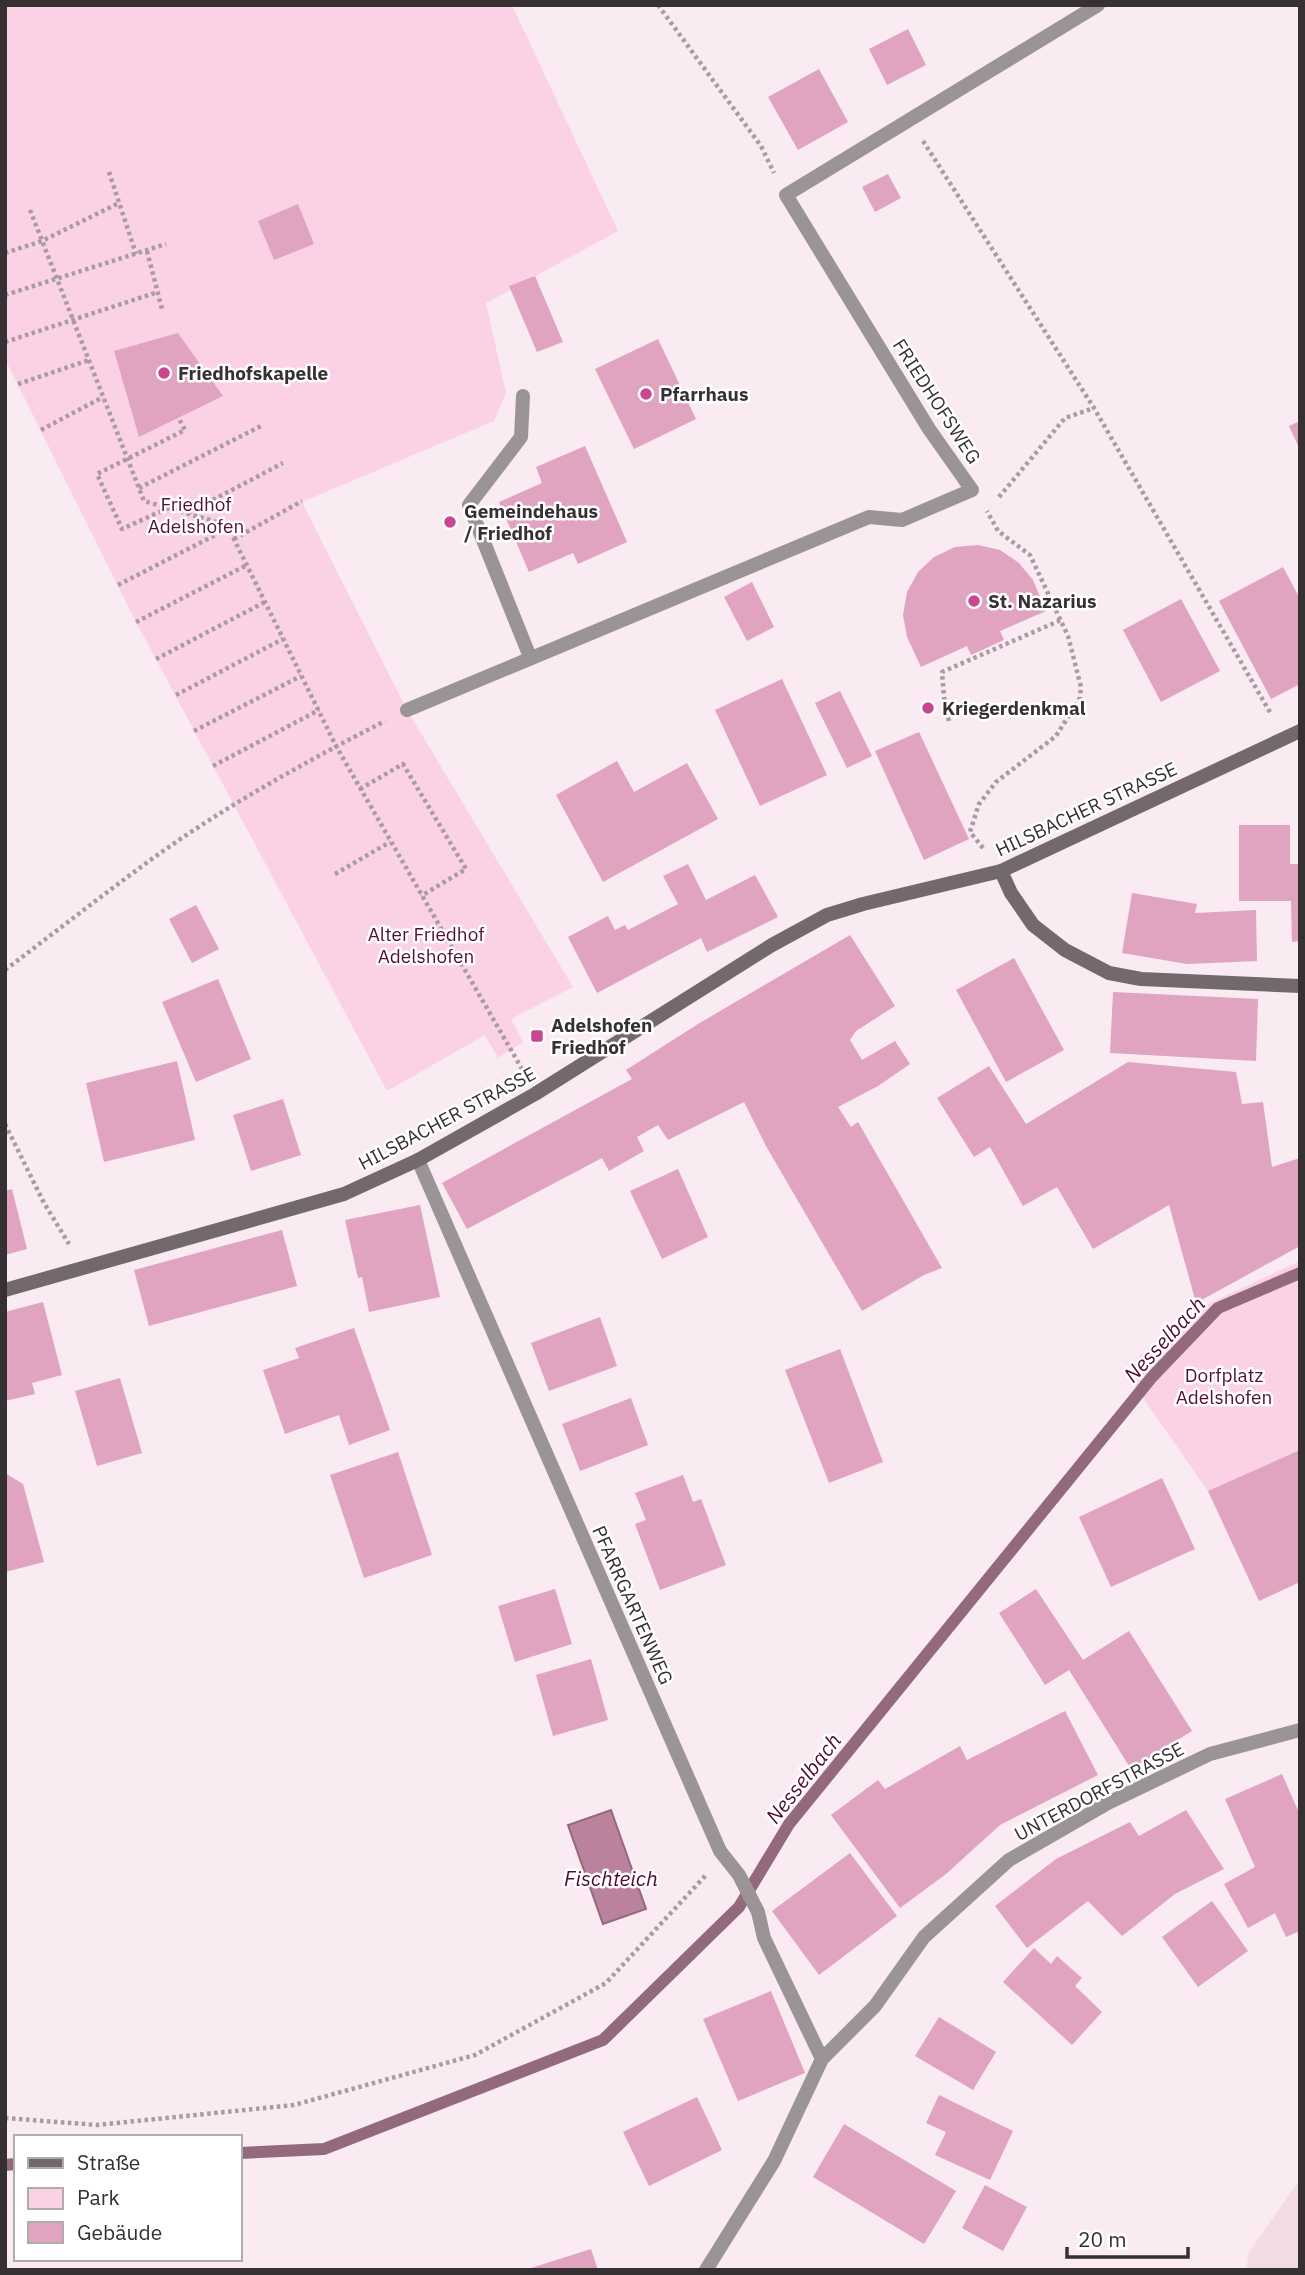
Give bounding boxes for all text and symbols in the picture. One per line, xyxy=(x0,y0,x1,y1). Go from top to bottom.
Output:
street label: FRIEDHOFSWEG xyxy=(888,334,986,468)
place label: Friedhofskapelle xyxy=(178,361,328,385)
marker: Friedhofskapelle xyxy=(156,365,172,381)
place label: Pfarrhaus xyxy=(660,382,749,406)
marker: Pfarrhaus xyxy=(638,386,654,402)
park label: Friedhof Adelshofen xyxy=(148,492,244,538)
place label: Gemeindehaus / Friedhof xyxy=(464,499,598,545)
marker: Gemeindehaus / Friedhof xyxy=(442,514,458,530)
place label: St. Nazarius xyxy=(988,589,1097,613)
marker: St. Nazarius xyxy=(966,593,982,609)
place label: Kriegerdenkmal xyxy=(942,696,1086,720)
marker: Kriegerdenkmal xyxy=(920,700,936,716)
street label: HILSBACHER STRASSE xyxy=(991,756,1181,862)
park label: Alter Friedhof Adelshofen xyxy=(368,922,484,968)
place label: Adelshofen Friedhof xyxy=(551,1013,652,1059)
marker: Adelshofen Friedhof xyxy=(529,1028,545,1044)
street label: HILSBACHER STRASSE xyxy=(354,1061,540,1175)
water label: Nesselbach xyxy=(1117,1290,1211,1388)
park label: Dorfplatz Adelshofen xyxy=(1176,1363,1272,1409)
street label: PFARRGARTENWEG xyxy=(587,1522,679,1688)
water label: Nesselbach xyxy=(759,1727,847,1829)
street label: UNTERDORFSTRASSE xyxy=(1010,1736,1188,1846)
water label: Fischteich xyxy=(564,1864,658,1892)
legend xyxy=(14,2135,242,2261)
text: Straße xyxy=(77,2148,140,2176)
text: Park xyxy=(77,2183,120,2211)
scale bar xyxy=(1067,2216,1188,2260)
text: Gebäude xyxy=(77,2218,162,2246)
text: 20 m xyxy=(1078,2225,1127,2253)

